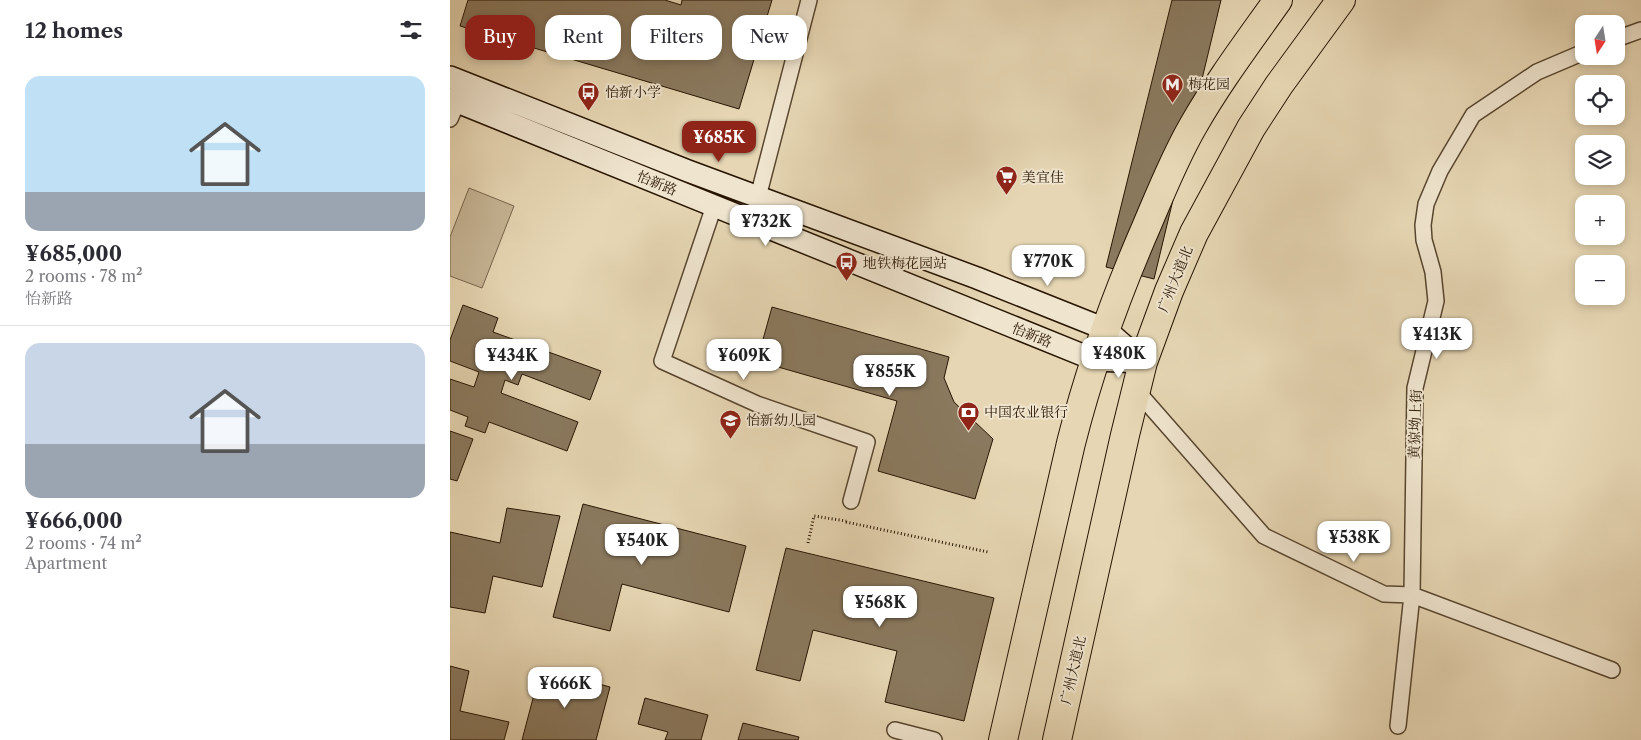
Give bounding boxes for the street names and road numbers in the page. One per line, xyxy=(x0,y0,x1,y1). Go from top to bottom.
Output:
street label: 怡新路 xyxy=(634,167,680,199)
street label: 广州大道北 xyxy=(1154,243,1196,315)
street label: 怡新路 xyxy=(1009,319,1055,351)
street label: 黄猄坳上街 xyxy=(1405,389,1425,459)
street label: 广州大道北 xyxy=(1056,634,1090,706)

